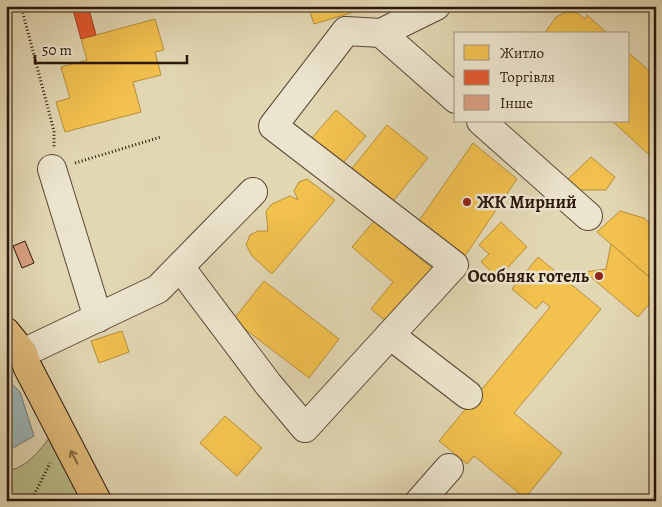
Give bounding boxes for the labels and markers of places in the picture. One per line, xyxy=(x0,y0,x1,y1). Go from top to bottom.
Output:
place label: ЖК Мирний xyxy=(477,190,577,214)
marker: ЖК Мирний xyxy=(461,196,473,208)
place label: Особняк готель xyxy=(467,264,590,288)
marker: Особняк готель xyxy=(593,270,605,282)

